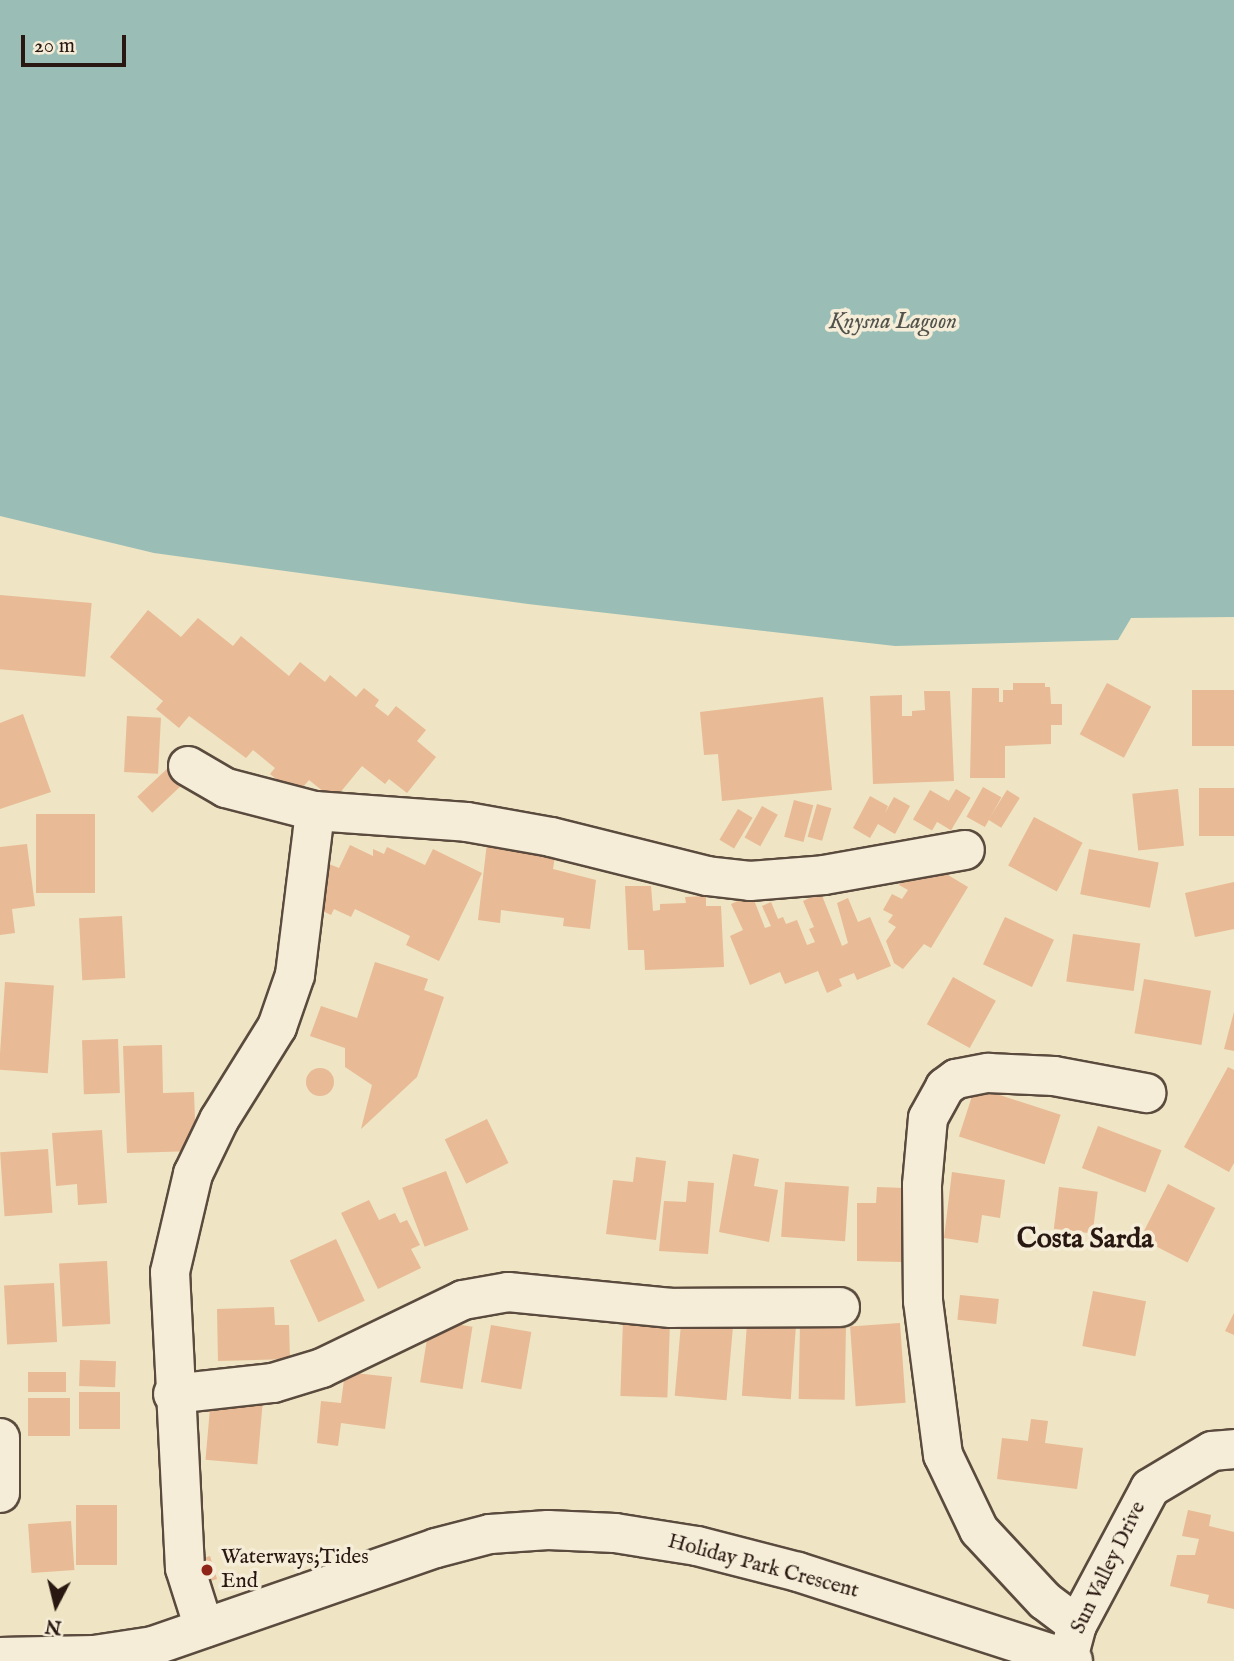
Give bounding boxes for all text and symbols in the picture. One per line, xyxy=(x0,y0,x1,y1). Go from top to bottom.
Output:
scale bar xyxy=(24,21,130,65)
text: 20 m xyxy=(34,33,75,60)
water label: Knysna Lagoon xyxy=(829,308,957,336)
district label: Costa Sarda xyxy=(1017,1223,1153,1257)
street label: Sun Valley Drive xyxy=(1066,1498,1152,1638)
street label: Holiday Park Crescent xyxy=(665,1529,861,1605)
place label: Waterways;Tides End xyxy=(221,1545,369,1595)
marker: Waterways;Tides End xyxy=(199,1562,215,1578)
north arrow xyxy=(21,1570,91,1640)
text: N xyxy=(44,1613,63,1639)

